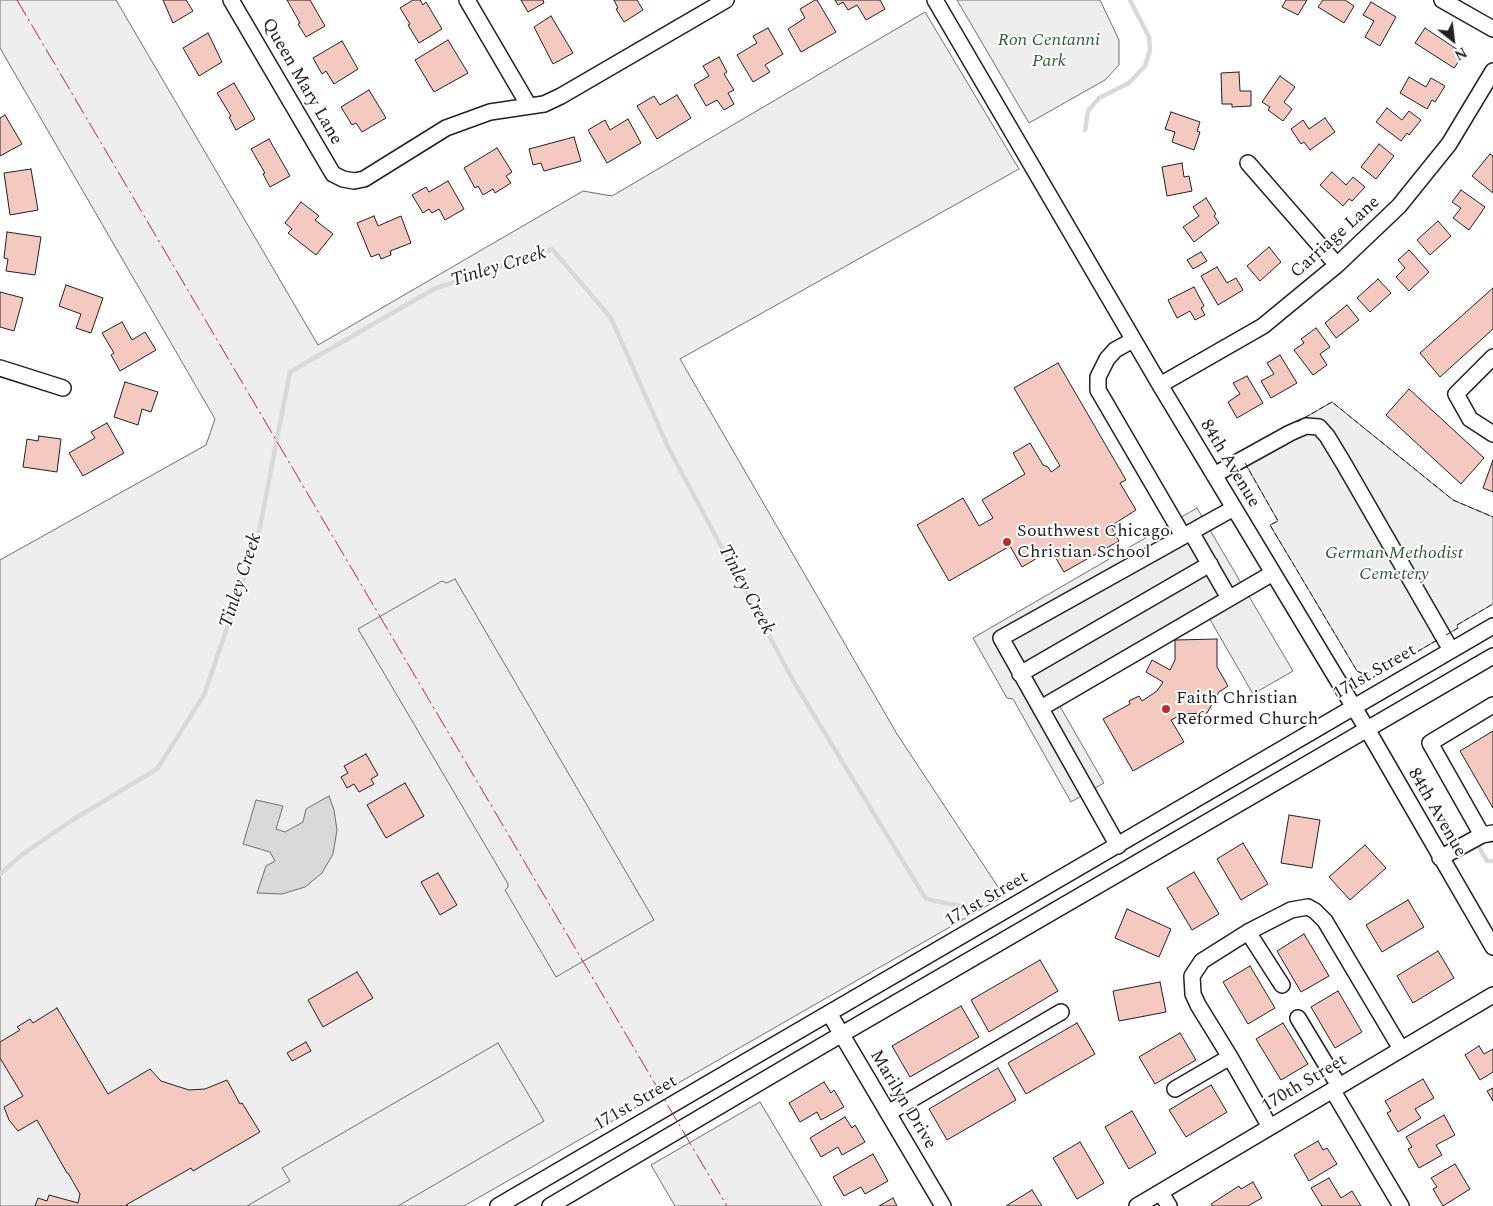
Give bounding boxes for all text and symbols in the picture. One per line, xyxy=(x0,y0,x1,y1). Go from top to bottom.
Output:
street label: Queen Mary Lane xyxy=(256,15,346,149)
north arrow xyxy=(1428,15,1478,65)
park label: Ron Centanni Park xyxy=(998,30,1100,72)
text: N xyxy=(1450,42,1471,66)
street label: Carriage Lane xyxy=(1287,192,1385,284)
water label: Tinley Creek xyxy=(448,243,550,293)
street label: 84th Avenue xyxy=(1194,416,1264,512)
place label: Southwest Chicago Christian School xyxy=(1017,521,1170,564)
water label: Tinley Creek xyxy=(216,531,268,631)
marker: Southwest Chicago Christian School xyxy=(1001,536,1013,548)
water label: Tinley Creek xyxy=(712,541,778,639)
park label: German Methodist Cemetery xyxy=(1325,543,1463,586)
street label: 171st Street xyxy=(1329,640,1421,706)
place label: Faith Christian Reformed Church xyxy=(1176,688,1318,731)
marker: Faith Christian Reformed Church xyxy=(1160,703,1172,715)
street label: 84th Avenue xyxy=(1402,765,1470,861)
street label: 171st Street xyxy=(941,867,1033,933)
street label: Marilyn Drive xyxy=(864,1047,940,1153)
street label: 170th Street xyxy=(1258,1050,1352,1118)
street label: 171st Street xyxy=(590,1071,682,1137)

